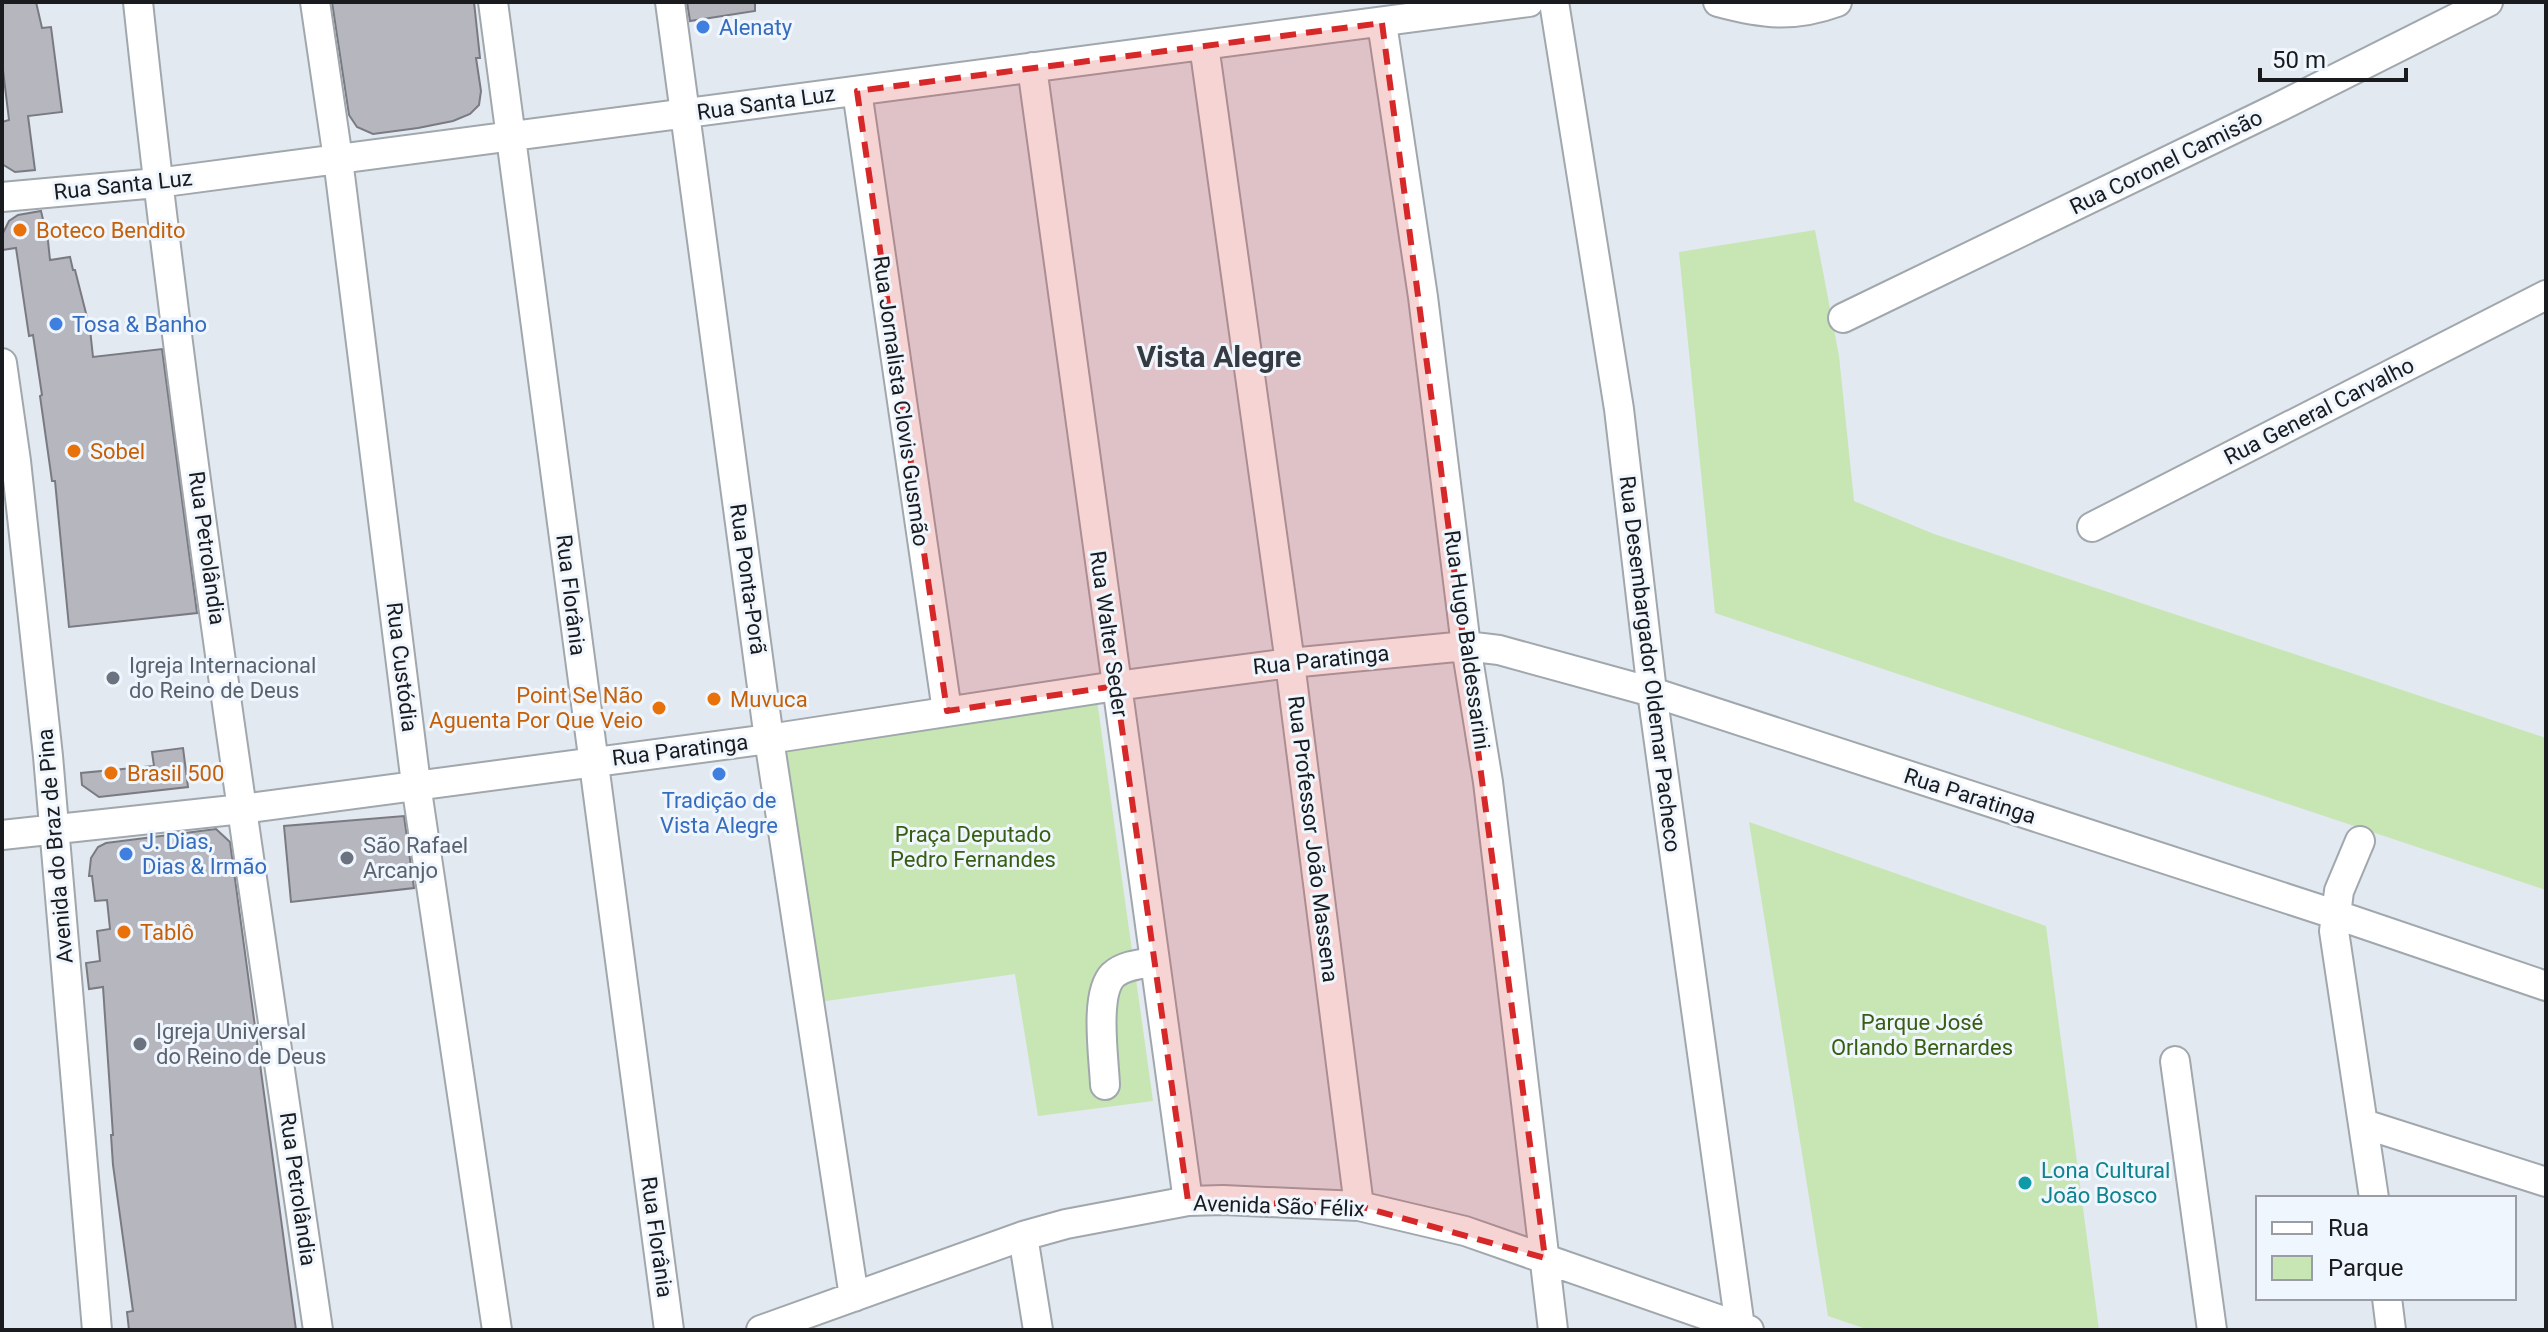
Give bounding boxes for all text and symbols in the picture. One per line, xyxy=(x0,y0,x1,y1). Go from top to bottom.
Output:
place label: Alenaty xyxy=(719,15,793,40)
marker: Alenaty xyxy=(694,18,712,36)
scale bar xyxy=(2260,32,2406,82)
text: 50 m xyxy=(2272,46,2326,74)
street label: Rua Santa Luz xyxy=(695,81,837,125)
street label: Rua Coronel Camisão xyxy=(2066,104,2266,220)
street label: Rua Santa Luz xyxy=(52,165,194,205)
place label: Boteco Bendito xyxy=(36,218,185,243)
marker: Boteco Bendito xyxy=(11,221,29,239)
street label: Rua Jornalista Clovis Gusmão xyxy=(868,254,934,548)
place label: Tosa & Banho xyxy=(72,312,207,337)
marker: Tosa & Banho xyxy=(47,315,65,333)
district label: Vista Alegre xyxy=(1137,339,1301,374)
street label: Rua General Carvalho xyxy=(2220,352,2418,470)
place label: Sobel xyxy=(90,439,145,464)
marker: Sobel xyxy=(65,442,83,460)
street label: Rua Petrolândia xyxy=(184,470,230,626)
street label: Rua Desembargador Oldemar Pacheco xyxy=(1614,474,1686,854)
street label: Rua Ponta-Porã xyxy=(725,502,771,656)
street label: Rua Hugo Baldessarini xyxy=(1439,529,1495,751)
street label: Rua Florânia xyxy=(551,533,591,657)
street label: Rua Walter Seder xyxy=(1085,549,1133,719)
street label: Rua Custódia xyxy=(382,601,422,733)
street label: Rua Paratinga xyxy=(1252,640,1390,680)
place label: Igreja Internacional do Reino de Deus xyxy=(129,653,316,703)
marker: Igreja Internacional do Reino de Deus xyxy=(104,669,122,687)
place label: Point Se Não Aguenta Por Que Veio xyxy=(429,683,643,733)
place label: Muvuca xyxy=(730,687,808,712)
marker: Muvuca xyxy=(705,690,723,708)
street label: Rua Professor João Massena xyxy=(1283,694,1343,984)
marker: Point Se Não Aguenta Por Que Veio xyxy=(650,699,668,717)
street label: Avenida do Braz de Pina xyxy=(32,728,78,964)
street label: Rua Paratinga xyxy=(611,729,749,771)
place label: Brasil 500 xyxy=(127,761,224,786)
street label: Rua Paratinga xyxy=(1901,763,2039,829)
marker: Brasil 500 xyxy=(102,764,120,782)
marker: Tradição de Vista Alegre xyxy=(710,765,728,783)
place label: Tradição de Vista Alegre xyxy=(660,788,778,838)
park label: Praça Deputado Pedro Fernandes xyxy=(890,822,1056,872)
place label: J. Dias, Dias & Irmão xyxy=(142,829,267,879)
place label: São Rafael Arcanjo xyxy=(363,833,468,883)
marker: J. Dias, Dias & Irmão xyxy=(117,845,135,863)
marker: São Rafael Arcanjo xyxy=(338,849,356,867)
place label: Tablô xyxy=(140,920,194,945)
marker: Tablô xyxy=(115,923,133,941)
park label: Parque José Orlando Bernardes xyxy=(1831,1010,2013,1060)
place label: Igreja Universal do Reino de Deus xyxy=(156,1019,326,1069)
marker: Igreja Universal do Reino de Deus xyxy=(131,1035,149,1053)
street label: Rua Petrolândia xyxy=(275,1111,321,1267)
place label: Lona Cultural João Bosco xyxy=(2041,1158,2170,1208)
marker: Lona Cultural João Bosco xyxy=(2016,1174,2034,1192)
street label: Rua Florânia xyxy=(636,1175,678,1299)
street label: Avenida São Félix xyxy=(1193,1191,1365,1221)
legend xyxy=(2256,1196,2516,1300)
text: Rua xyxy=(2328,1214,2369,1242)
text: Parque xyxy=(2328,1254,2404,1282)

